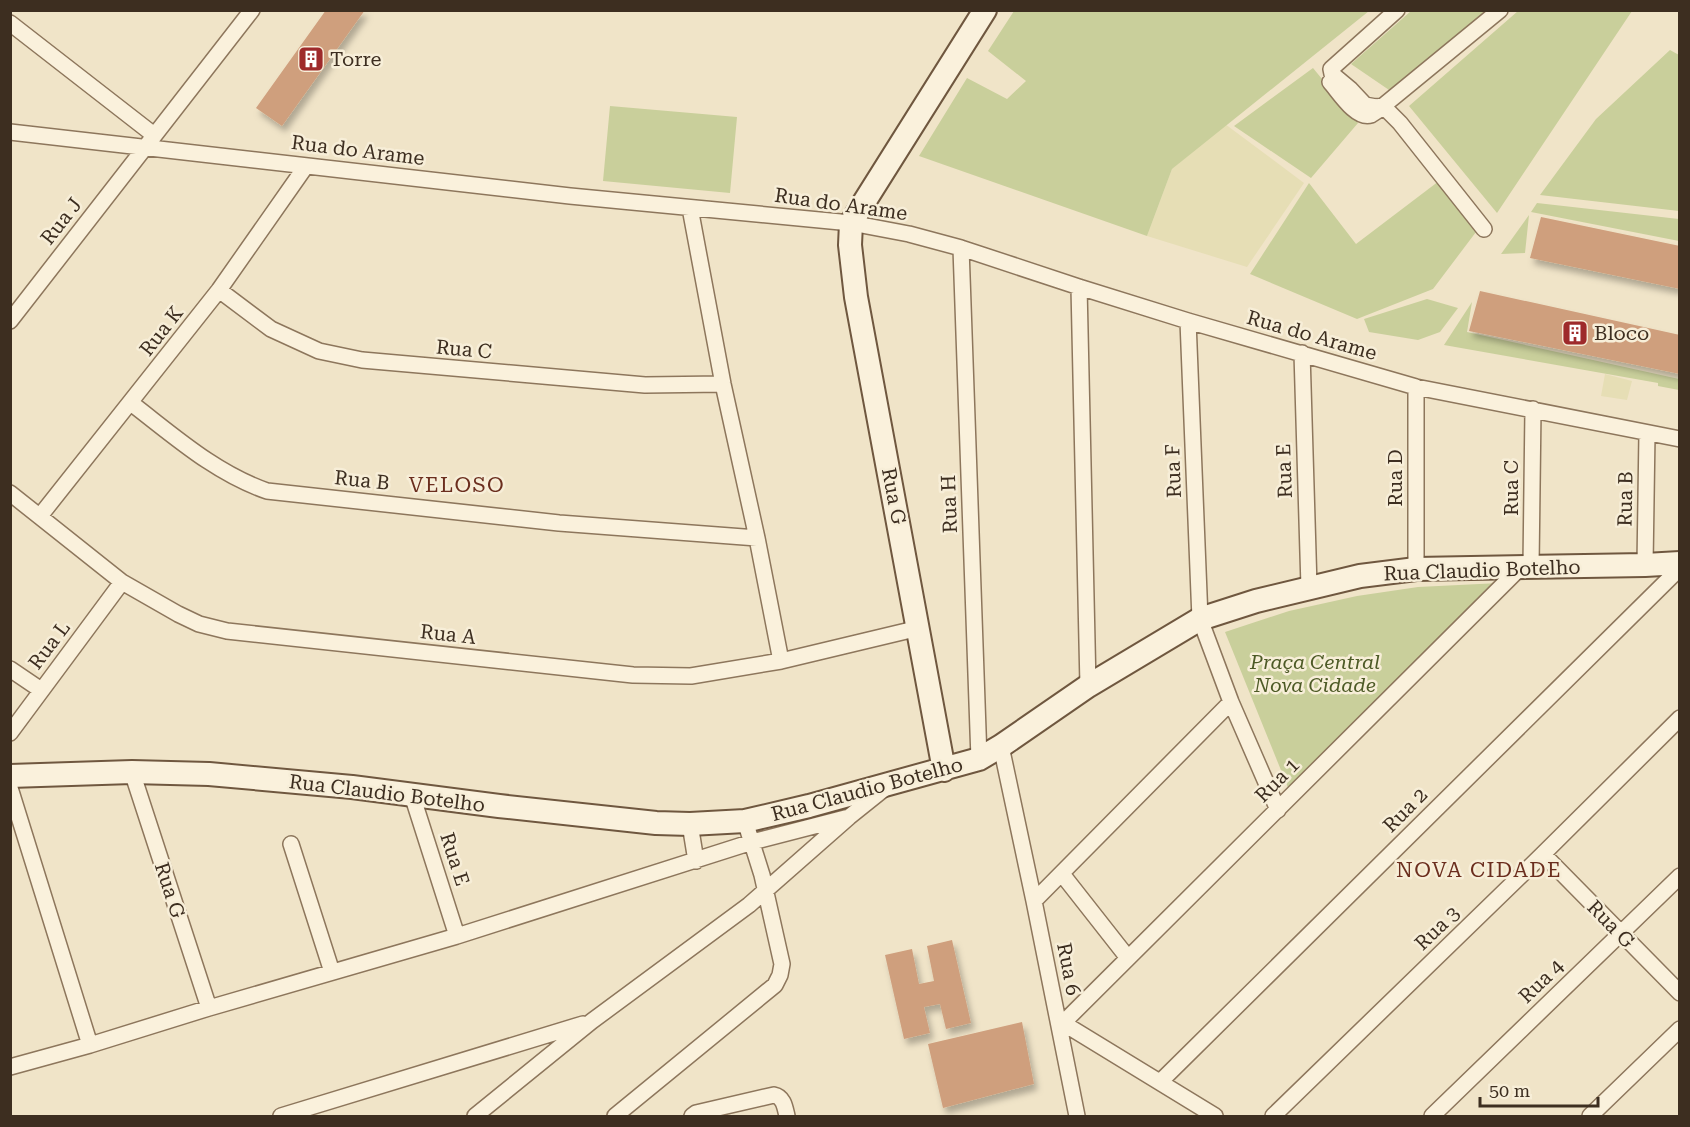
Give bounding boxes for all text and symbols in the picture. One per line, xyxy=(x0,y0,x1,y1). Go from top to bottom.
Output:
building icon: Torre xyxy=(296,44,326,74)
place label: Torre xyxy=(330,47,382,71)
street label: Rua do Arame xyxy=(290,130,426,170)
street label: Rua do Arame xyxy=(773,183,909,225)
street label: Rua J xyxy=(35,193,87,249)
street label: Rua K xyxy=(134,301,188,361)
street label: Rua do Arame xyxy=(1244,305,1380,365)
building icon: Bloco xyxy=(1560,318,1590,348)
place label: Bloco xyxy=(1594,321,1649,345)
street label: Rua C xyxy=(435,335,493,363)
street label: Rua E xyxy=(1271,443,1297,499)
street label: Rua F xyxy=(1160,444,1186,498)
street label: Rua D xyxy=(1383,449,1407,507)
street label: Rua C xyxy=(1499,460,1523,516)
street label: Rua B xyxy=(333,465,391,495)
street label: Rua G xyxy=(877,466,911,527)
street label: Rua B xyxy=(1613,471,1637,527)
district label: VELOSO xyxy=(409,473,505,497)
street label: Rua H xyxy=(936,474,962,534)
street label: Rua Claudio Botelho xyxy=(1383,555,1581,585)
street label: Rua L xyxy=(23,616,75,674)
street label: Rua A xyxy=(419,619,477,649)
park label: Praça Central Nova Cidade xyxy=(1249,650,1380,697)
street label: Rua Claudio Botelho xyxy=(769,752,965,826)
street label: Rua 1 xyxy=(1250,753,1304,807)
street label: Rua Claudio Botelho xyxy=(288,769,486,817)
street label: Rua 2 xyxy=(1378,783,1432,837)
street label: Rua E xyxy=(435,829,475,889)
district label: NOVA CIDADE xyxy=(1396,858,1562,882)
street label: Rua G xyxy=(150,859,190,921)
street label: Rua G xyxy=(1582,895,1640,953)
street label: Rua 3 xyxy=(1410,901,1464,955)
street label: Rua 6 xyxy=(1052,941,1086,997)
street label: Rua 4 xyxy=(1514,953,1569,1008)
scale bar xyxy=(1480,1070,1598,1108)
text: 50 m xyxy=(1489,1080,1530,1101)

